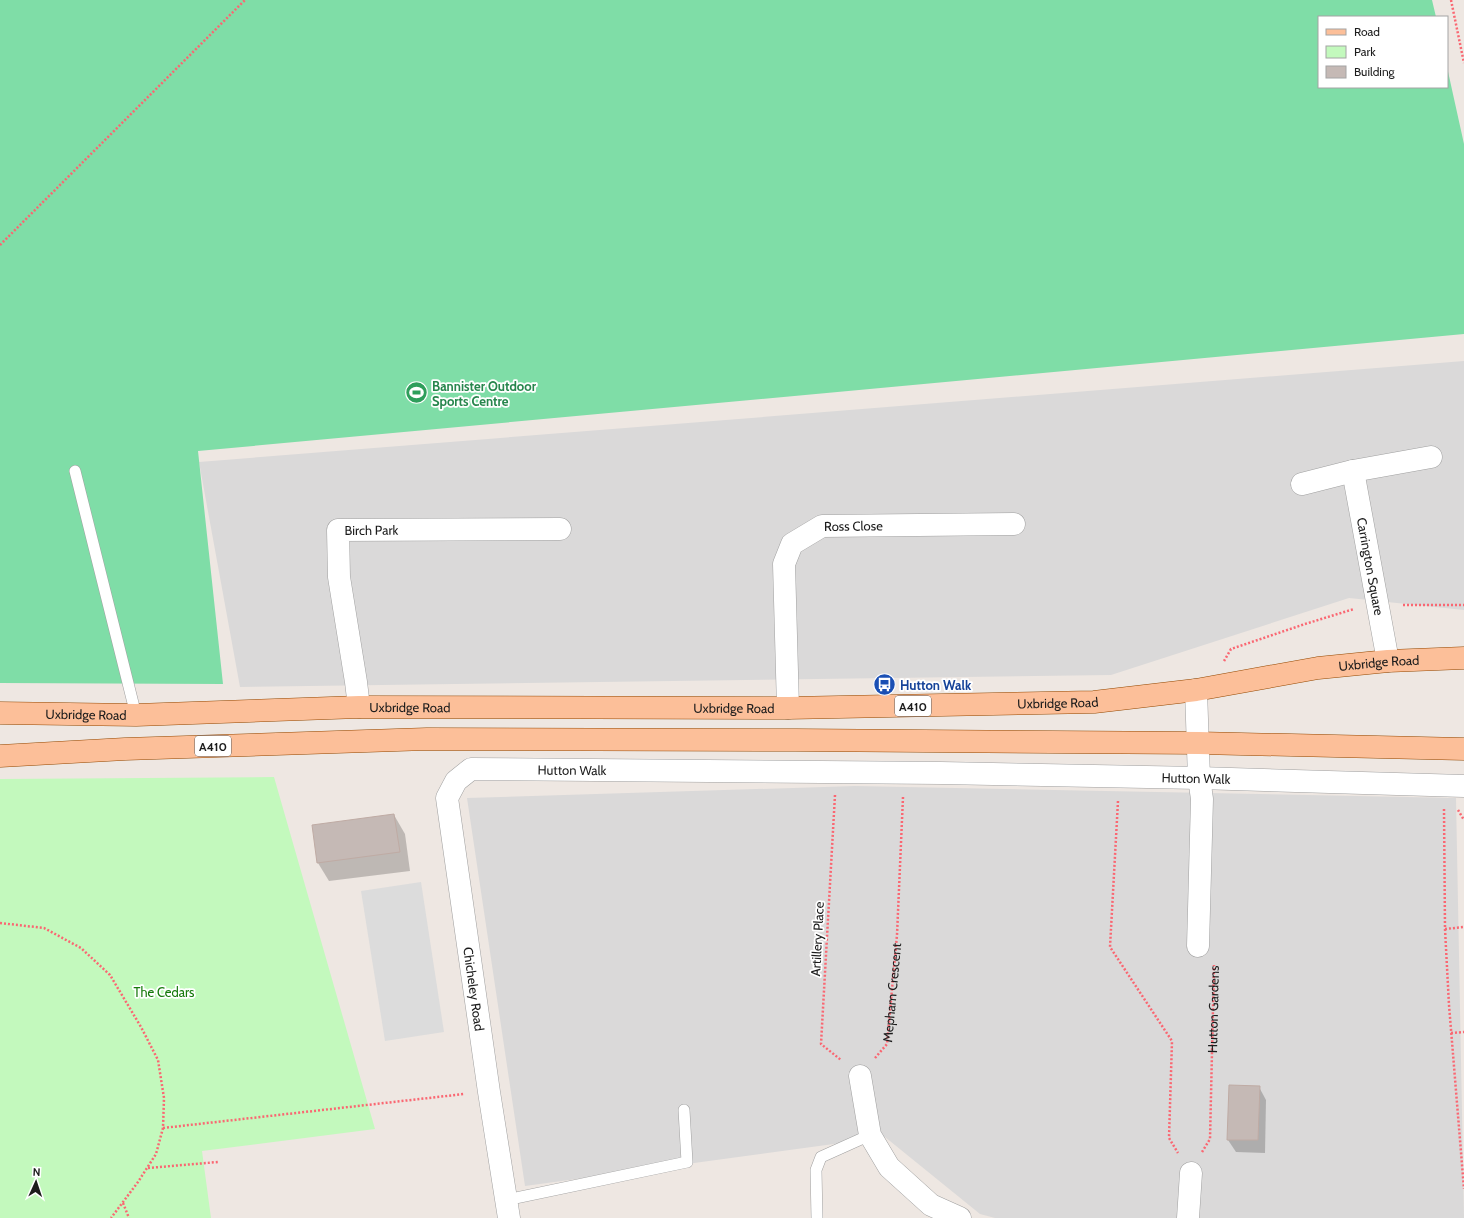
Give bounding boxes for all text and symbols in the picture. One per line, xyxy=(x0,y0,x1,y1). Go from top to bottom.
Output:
legend xyxy=(1318,16,1448,88)
text: Road xyxy=(1354,24,1380,39)
text: Park xyxy=(1354,44,1376,59)
text: Building xyxy=(1354,64,1396,79)
place label: Bannister Outdoor Sports Centre xyxy=(432,378,537,409)
sports icon: Bannister Outdoor Sports Centre xyxy=(403,380,429,406)
street label: Carrington Square xyxy=(1354,516,1387,617)
street label: Ross Close xyxy=(824,517,883,534)
street label: Birch Park xyxy=(345,522,399,538)
street label: Uxbridge Road xyxy=(1338,652,1420,674)
bus stop icon: Hutton Walk xyxy=(872,672,898,698)
place label: Hutton Walk xyxy=(900,677,972,693)
street label: Uxbridge Road xyxy=(1017,694,1099,712)
road number: A410 xyxy=(895,696,931,716)
street label: Uxbridge Road xyxy=(369,699,450,715)
street label: Uxbridge Road xyxy=(693,700,774,716)
street label: Uxbridge Road xyxy=(45,706,127,723)
road number: A410 xyxy=(195,736,231,756)
street label: Hutton Walk xyxy=(537,762,607,778)
street label: Hutton Walk xyxy=(1161,769,1231,787)
street label: Artillery Place xyxy=(807,901,827,977)
street label: Mepham Crescent xyxy=(879,942,904,1043)
street label: Chicheley Road xyxy=(460,946,488,1032)
street label: Hutton Gardens xyxy=(1204,965,1222,1053)
park label: The Cedars xyxy=(134,984,195,1000)
north arrow xyxy=(16,1162,56,1202)
text: N xyxy=(32,1165,41,1179)

